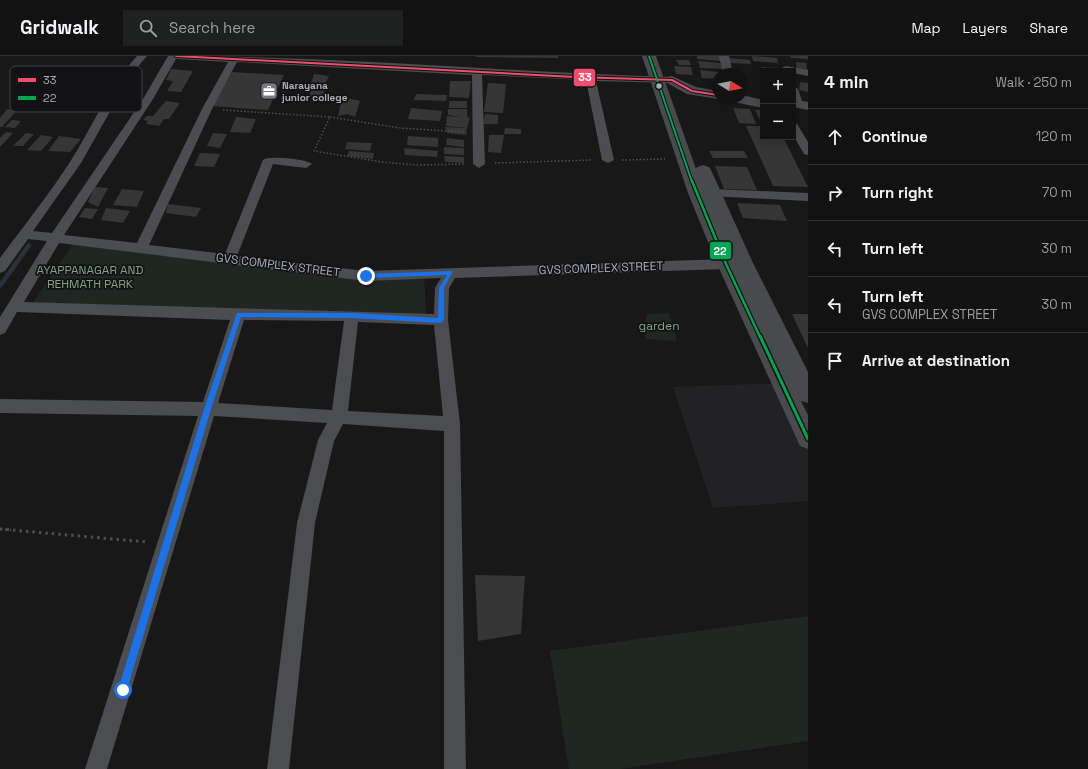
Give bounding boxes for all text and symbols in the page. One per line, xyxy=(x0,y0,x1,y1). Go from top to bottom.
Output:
search box xyxy=(123,10,403,46)
text: Gridwalk xyxy=(20,15,99,40)
icon: search xyxy=(137,17,159,39)
text: Search here xyxy=(169,18,255,37)
text: Map xyxy=(911,19,941,37)
text: Layers xyxy=(963,19,1007,37)
text: Share xyxy=(1029,19,1068,37)
legend xyxy=(10,66,142,112)
line badge: 33 xyxy=(573,68,596,87)
north arrow xyxy=(712,68,748,104)
map controls xyxy=(760,68,796,140)
button: + xyxy=(760,68,796,104)
text: 33 xyxy=(578,70,592,84)
text: 4 min xyxy=(824,71,869,93)
text: 33 xyxy=(43,73,57,87)
text: Walk · 250 m xyxy=(996,74,1072,91)
place label: Narayana junior college xyxy=(281,79,348,104)
office icon: Narayana junior college xyxy=(259,81,279,101)
unlabelled marker xyxy=(654,81,664,91)
text: 22 xyxy=(43,91,57,105)
button: − xyxy=(760,104,796,140)
icon: ahead xyxy=(824,126,846,148)
text: Continue xyxy=(862,127,928,146)
text: 120 m xyxy=(1036,128,1072,145)
icon: right xyxy=(824,182,846,204)
text: Turn right xyxy=(862,183,933,202)
text: 70 m xyxy=(1042,184,1072,201)
icon: left xyxy=(824,238,846,260)
text: Turn left xyxy=(862,239,924,258)
text: 30 m xyxy=(1041,240,1072,257)
line badge: 22 xyxy=(709,241,732,260)
text: 22 xyxy=(713,244,727,258)
street label: GVS COMPLEX STREET xyxy=(215,249,341,281)
street label: GVS COMPLEX STREET xyxy=(538,258,664,278)
park label: AYAPPANAGAR AND REHMATH PARK xyxy=(37,262,143,292)
route end xyxy=(357,267,375,285)
text: Turn left xyxy=(862,287,924,306)
icon: left xyxy=(824,294,846,316)
text: 30 m xyxy=(1041,296,1072,313)
text: GVS COMPLEX STREET xyxy=(862,306,997,323)
park label: garden xyxy=(638,318,680,334)
icon: arrive xyxy=(824,350,846,372)
text: Arrive at destination xyxy=(862,351,1010,370)
route start xyxy=(114,681,132,699)

